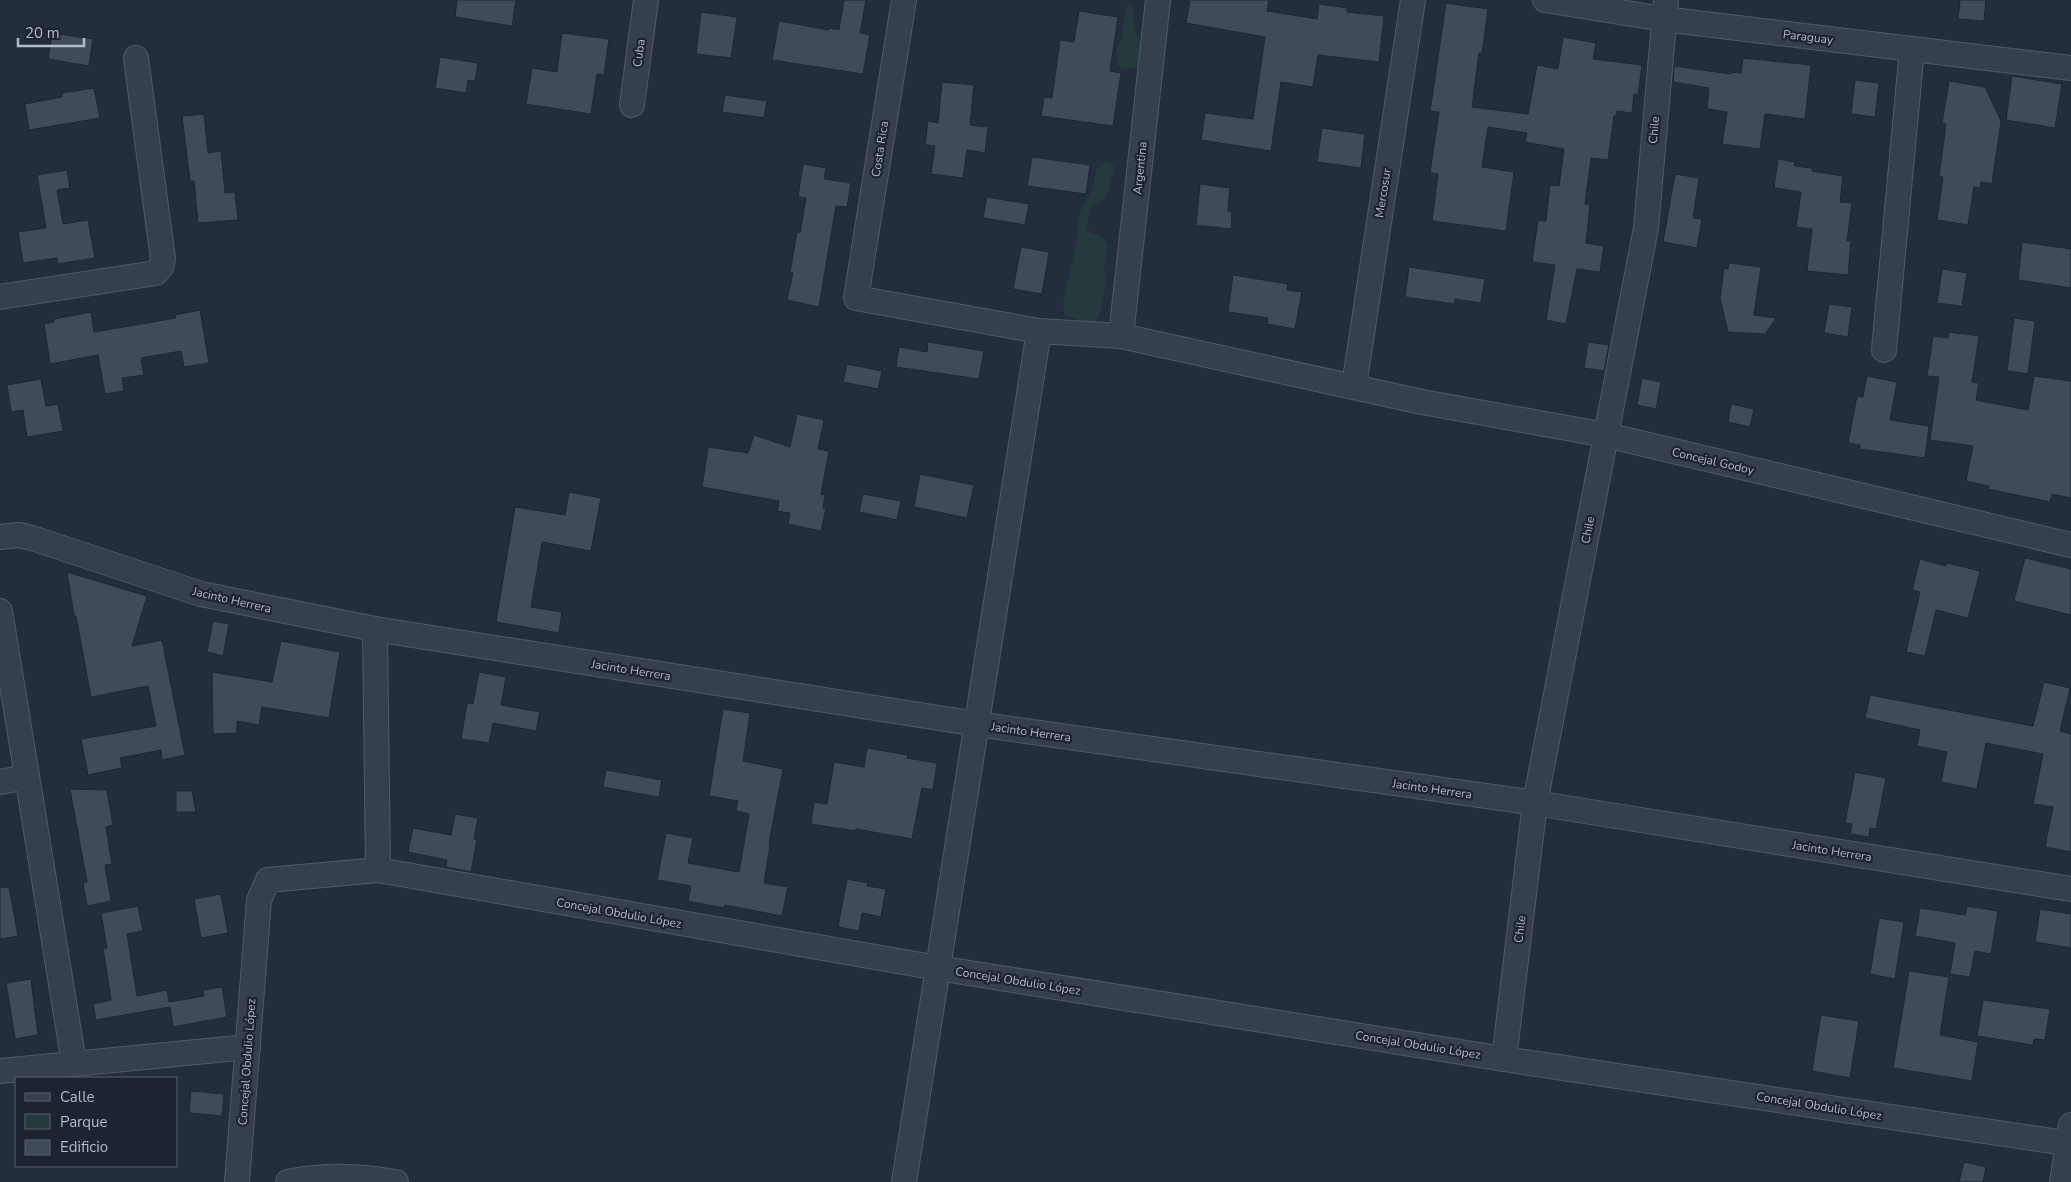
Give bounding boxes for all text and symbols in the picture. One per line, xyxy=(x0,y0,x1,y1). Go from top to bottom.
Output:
scale bar xyxy=(18,15,84,47)
text: 20 m xyxy=(25,23,60,43)
street label: Paraguay xyxy=(1782,26,1835,48)
street label: Cuba xyxy=(629,38,649,68)
street label: Chile xyxy=(1645,116,1663,144)
street label: Costa Rica xyxy=(868,120,892,178)
street label: Argentina xyxy=(1129,141,1151,195)
street label: Mercosur xyxy=(1371,166,1395,219)
street label: Concejal Godoy xyxy=(1670,444,1756,478)
street label: Chile xyxy=(1578,515,1598,545)
street label: Jacinto Herrera xyxy=(190,583,273,617)
street label: Jacinto Herrera xyxy=(589,656,672,684)
street label: Jacinto Herrera xyxy=(989,718,1072,746)
street label: Jacinto Herrera xyxy=(1390,775,1473,803)
street label: Jacinto Herrera xyxy=(1790,837,1873,865)
street label: Concejal Obdulio López xyxy=(555,894,683,932)
street label: Chile xyxy=(1510,914,1530,944)
street label: Concejal Obdulio López xyxy=(954,963,1082,999)
street label: Concejal Obdulio López xyxy=(235,998,259,1126)
street label: Concejal Obdulio López xyxy=(1354,1027,1482,1063)
legend xyxy=(15,1077,178,1167)
text: Calle xyxy=(60,1087,95,1107)
street label: Concejal Obdulio López xyxy=(1755,1088,1883,1124)
text: Parque xyxy=(60,1112,108,1132)
text: Edificio xyxy=(60,1137,108,1157)

